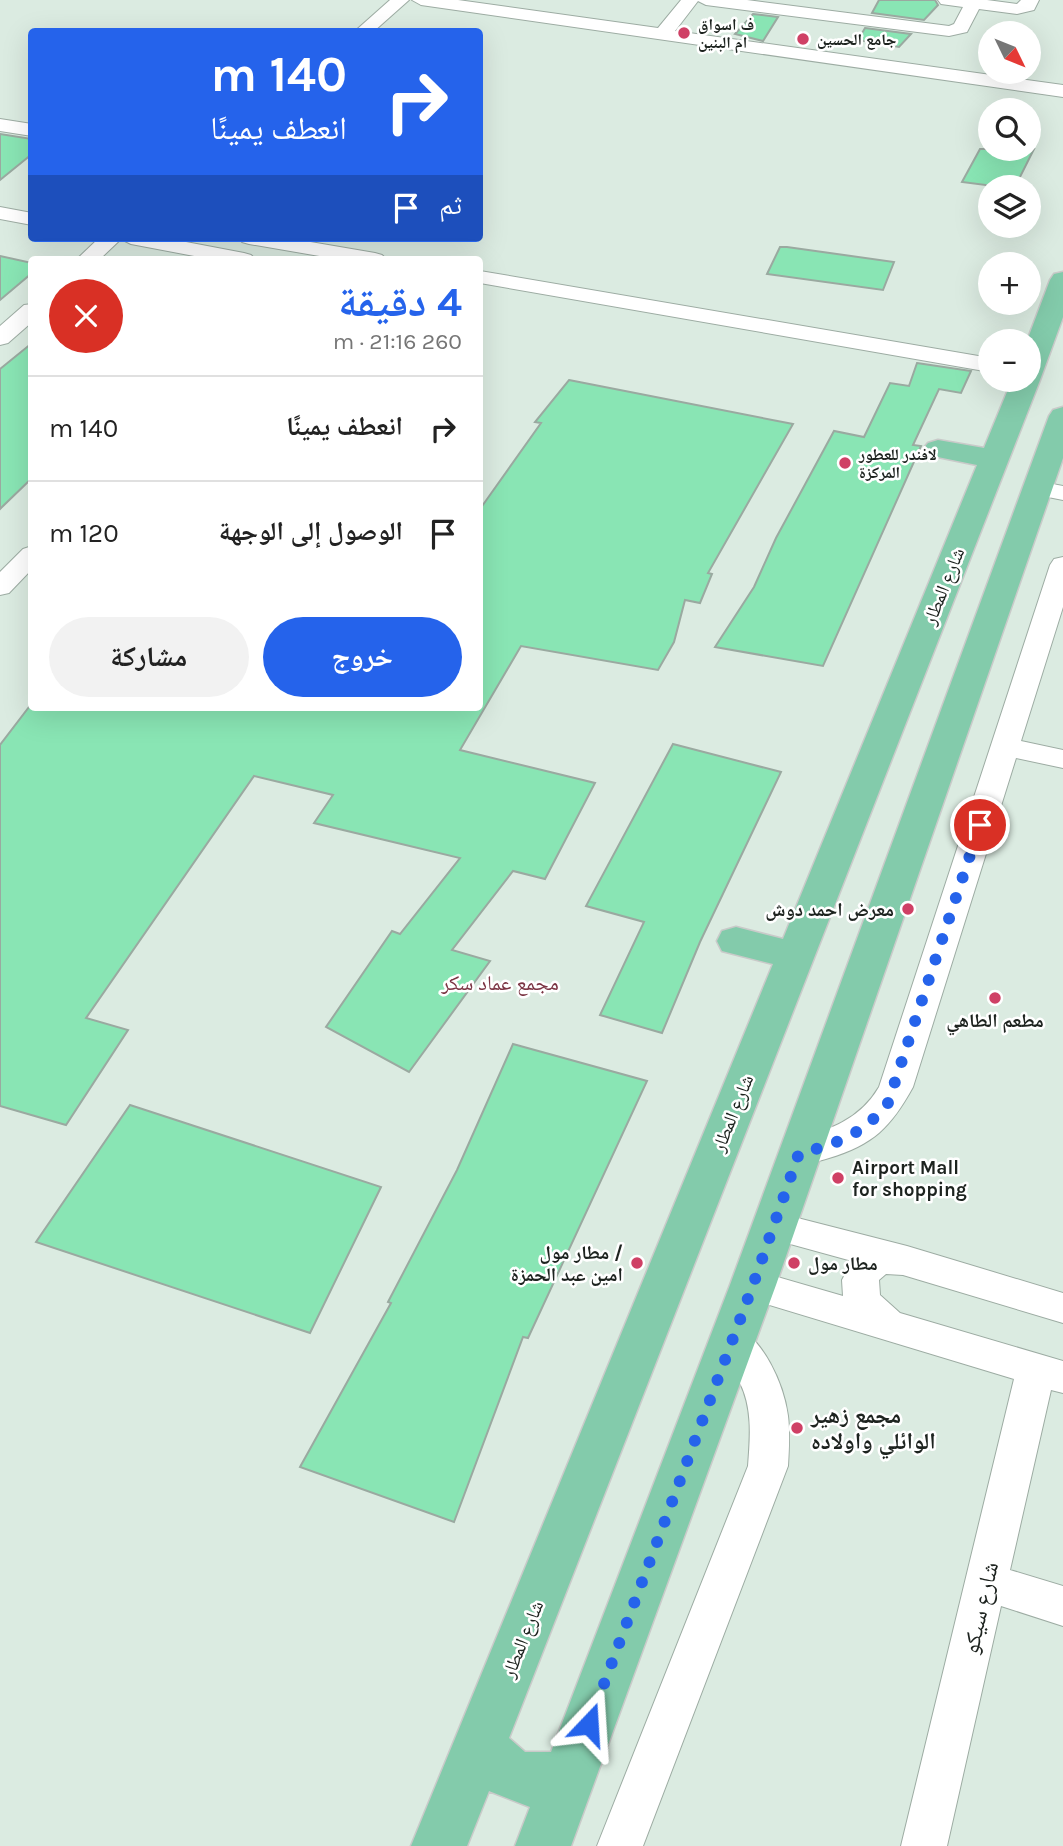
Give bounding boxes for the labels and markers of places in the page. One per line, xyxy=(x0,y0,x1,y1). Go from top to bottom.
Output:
place label: ف اسواق ام البنين xyxy=(698,15,754,54)
marker: ف اسواق ام البنين xyxy=(676,25,692,41)
place label: جامع الحسين xyxy=(817,30,896,50)
marker: جامع الحسين xyxy=(795,31,811,47)
place label: لافندر للعطور المركزة xyxy=(858,445,937,482)
marker: لافندر للعطور المركزة xyxy=(837,455,853,471)
pin xyxy=(950,795,1010,855)
place label: معرض احمد دوش xyxy=(765,899,894,921)
marker: معرض احمد دوش xyxy=(900,901,916,917)
marker: مطعم الطاهي xyxy=(987,990,1003,1006)
place label: مطعم الطاهي xyxy=(946,1010,1044,1036)
place label: Airport Mall for shopping xyxy=(852,1157,967,1201)
marker: Airport Mall for shopping xyxy=(830,1170,846,1186)
place label: مطار مول / امين عبد الحمزة xyxy=(511,1242,623,1286)
place label: مطار مول xyxy=(808,1253,878,1275)
marker: مطار مول / امين عبد الحمزة xyxy=(629,1255,645,1271)
marker: مطار مول xyxy=(786,1255,802,1271)
place label: مجمع زهير الوائلي واولاده xyxy=(810,1402,936,1460)
marker: مجمع زهير الوائلي واولاده xyxy=(789,1420,805,1436)

